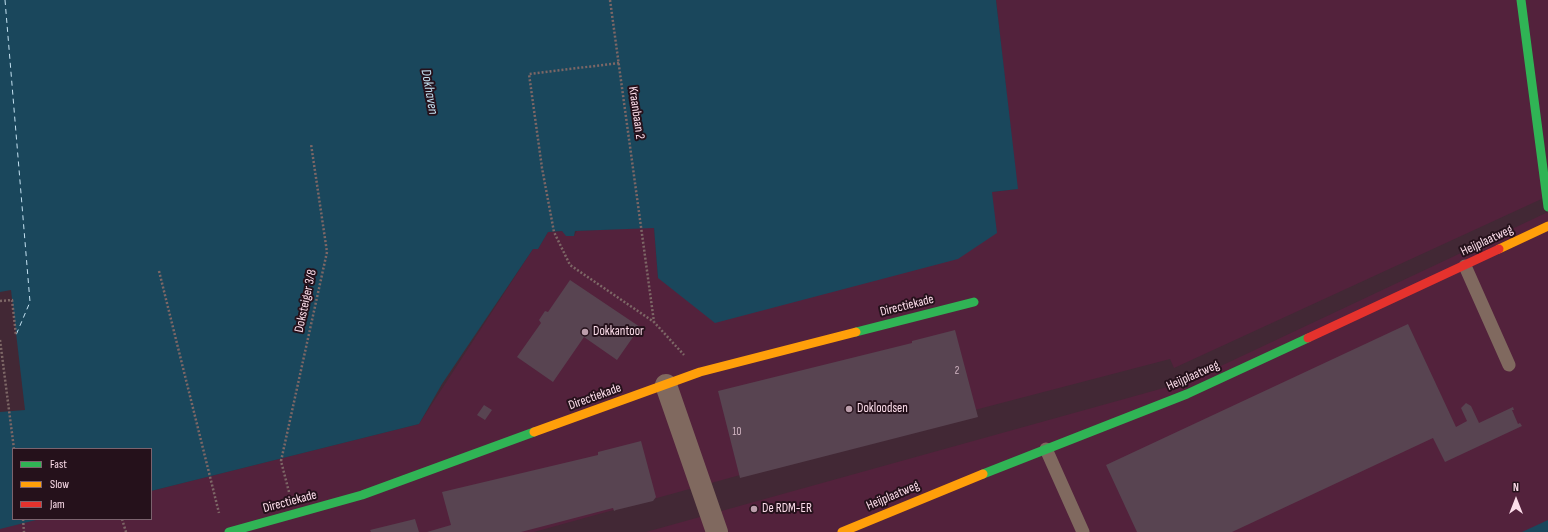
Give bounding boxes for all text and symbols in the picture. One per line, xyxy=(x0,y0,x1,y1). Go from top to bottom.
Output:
water label: Dokhaven xyxy=(417,68,441,116)
street label: Kraanbaan 2 xyxy=(625,86,647,140)
street label: Heijplaatweg xyxy=(1458,222,1516,260)
street label: Doksteiger 3/8 xyxy=(292,268,320,334)
street label: Directiekade xyxy=(878,292,936,320)
place label: Dokkantoor xyxy=(593,324,644,340)
marker: Dokkantoor xyxy=(580,327,590,337)
street label: Heijplaatweg xyxy=(1164,357,1222,395)
house number: 2 xyxy=(955,364,959,378)
street label: Directiekade xyxy=(567,380,623,414)
place label: Dokloodsen xyxy=(857,401,908,417)
marker: Dokloodsen xyxy=(844,404,854,414)
house number: 10 xyxy=(733,425,741,439)
legend xyxy=(12,448,152,520)
text: Fast xyxy=(50,457,67,472)
text: Slow xyxy=(50,477,69,492)
street label: Heijplaatweg xyxy=(864,478,922,514)
north arrow xyxy=(1496,480,1536,520)
text: N xyxy=(1513,481,1519,494)
street label: Directiekade xyxy=(261,487,319,517)
text: Jam xyxy=(50,497,65,512)
place label: De RDM-ER xyxy=(762,501,812,517)
marker: De RDM-ER xyxy=(749,504,759,514)

